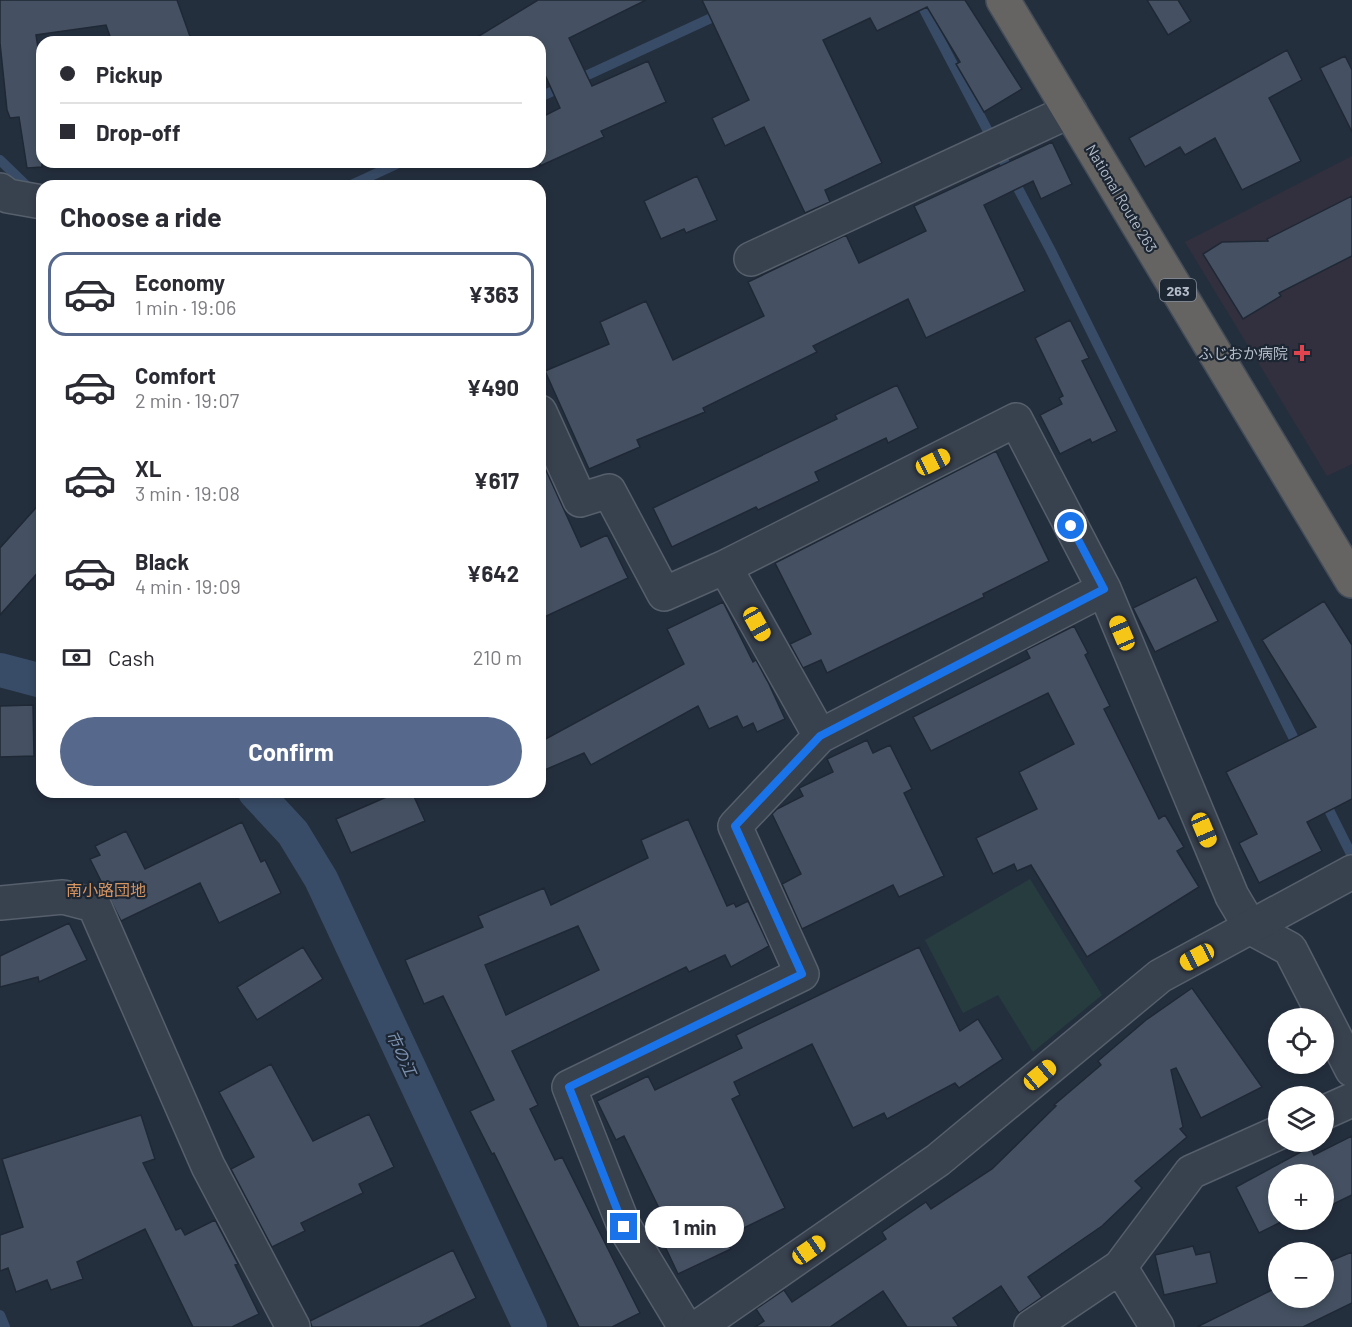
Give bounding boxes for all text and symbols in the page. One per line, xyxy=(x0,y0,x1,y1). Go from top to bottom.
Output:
text: Pickup xyxy=(96,61,163,87)
text: Drop-off xyxy=(96,119,180,145)
street label: National Route 263 xyxy=(1083,141,1161,255)
text: Choose a ride xyxy=(60,200,222,232)
icon: car xyxy=(63,267,117,321)
text: Economy xyxy=(135,269,225,295)
road number: 263 xyxy=(1160,279,1196,301)
text: ¥363 xyxy=(468,281,519,307)
text: 1 min · 19:06 xyxy=(135,295,236,319)
place label: ふじおか病院 xyxy=(1198,344,1288,362)
marker: ふじおか病院 xyxy=(1293,344,1311,362)
icon: car xyxy=(63,360,117,414)
text: Comfort xyxy=(135,362,216,388)
text: ¥490 xyxy=(466,374,519,400)
text: 2 min · 19:07 xyxy=(135,388,239,412)
car xyxy=(913,446,953,478)
icon: car xyxy=(63,453,117,507)
text: XL xyxy=(135,455,161,481)
text: ¥617 xyxy=(474,467,519,493)
text: 3 min · 19:08 xyxy=(135,481,240,505)
route start xyxy=(1057,512,1084,539)
icon: car xyxy=(63,546,117,600)
text: Black xyxy=(135,548,189,574)
text: ¥642 xyxy=(466,560,519,586)
text: 4 min · 19:09 xyxy=(135,574,241,598)
car xyxy=(740,604,774,644)
car xyxy=(1107,613,1137,653)
icon: cash xyxy=(60,641,93,674)
text: Cash xyxy=(108,644,155,670)
text: 210 m xyxy=(473,645,522,669)
button: Confirm xyxy=(60,717,522,786)
car xyxy=(1189,810,1219,850)
district label: 南小路団地 xyxy=(66,880,146,899)
car xyxy=(1177,941,1217,973)
map controls xyxy=(1268,1008,1334,1308)
button: locate xyxy=(1268,1008,1334,1074)
water label: 市の江 xyxy=(383,1027,422,1081)
car xyxy=(1020,1057,1060,1093)
button: layers xyxy=(1268,1086,1334,1152)
button: + xyxy=(1268,1164,1334,1230)
callout: 1 min xyxy=(645,1206,744,1248)
route end xyxy=(610,1213,637,1240)
text: 1 min xyxy=(673,1215,716,1239)
car xyxy=(789,1232,829,1268)
button: − xyxy=(1268,1242,1334,1308)

